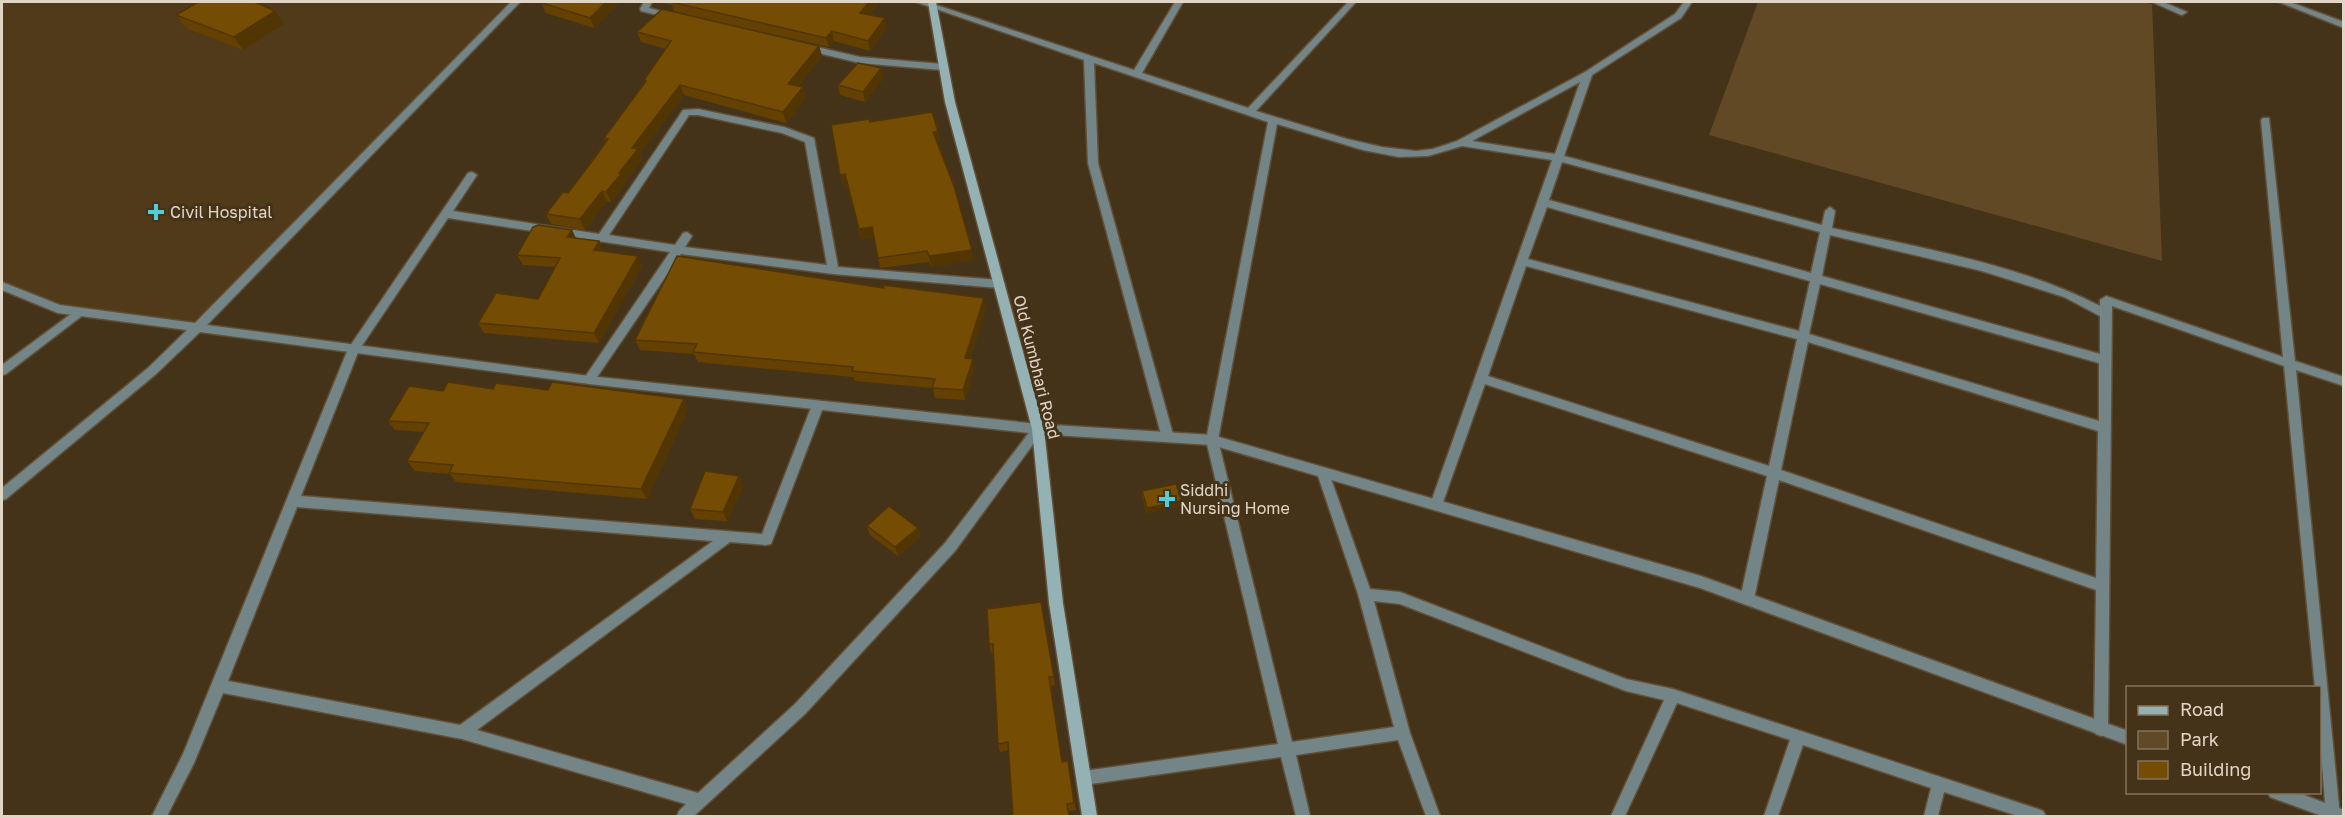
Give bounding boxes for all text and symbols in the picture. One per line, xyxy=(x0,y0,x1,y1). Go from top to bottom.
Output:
place label: Civil Hospital xyxy=(170,202,272,222)
marker: Civil Hospital xyxy=(147,203,165,221)
street label: Old Kumbhari Road xyxy=(1009,293,1065,441)
place label: Siddhi Nursing Home xyxy=(1180,480,1290,518)
marker: Siddhi Nursing Home xyxy=(1158,490,1176,508)
legend xyxy=(2126,686,2321,794)
text: Road xyxy=(2180,698,2224,720)
text: Park xyxy=(2180,728,2219,750)
text: Building xyxy=(2180,758,2251,780)

